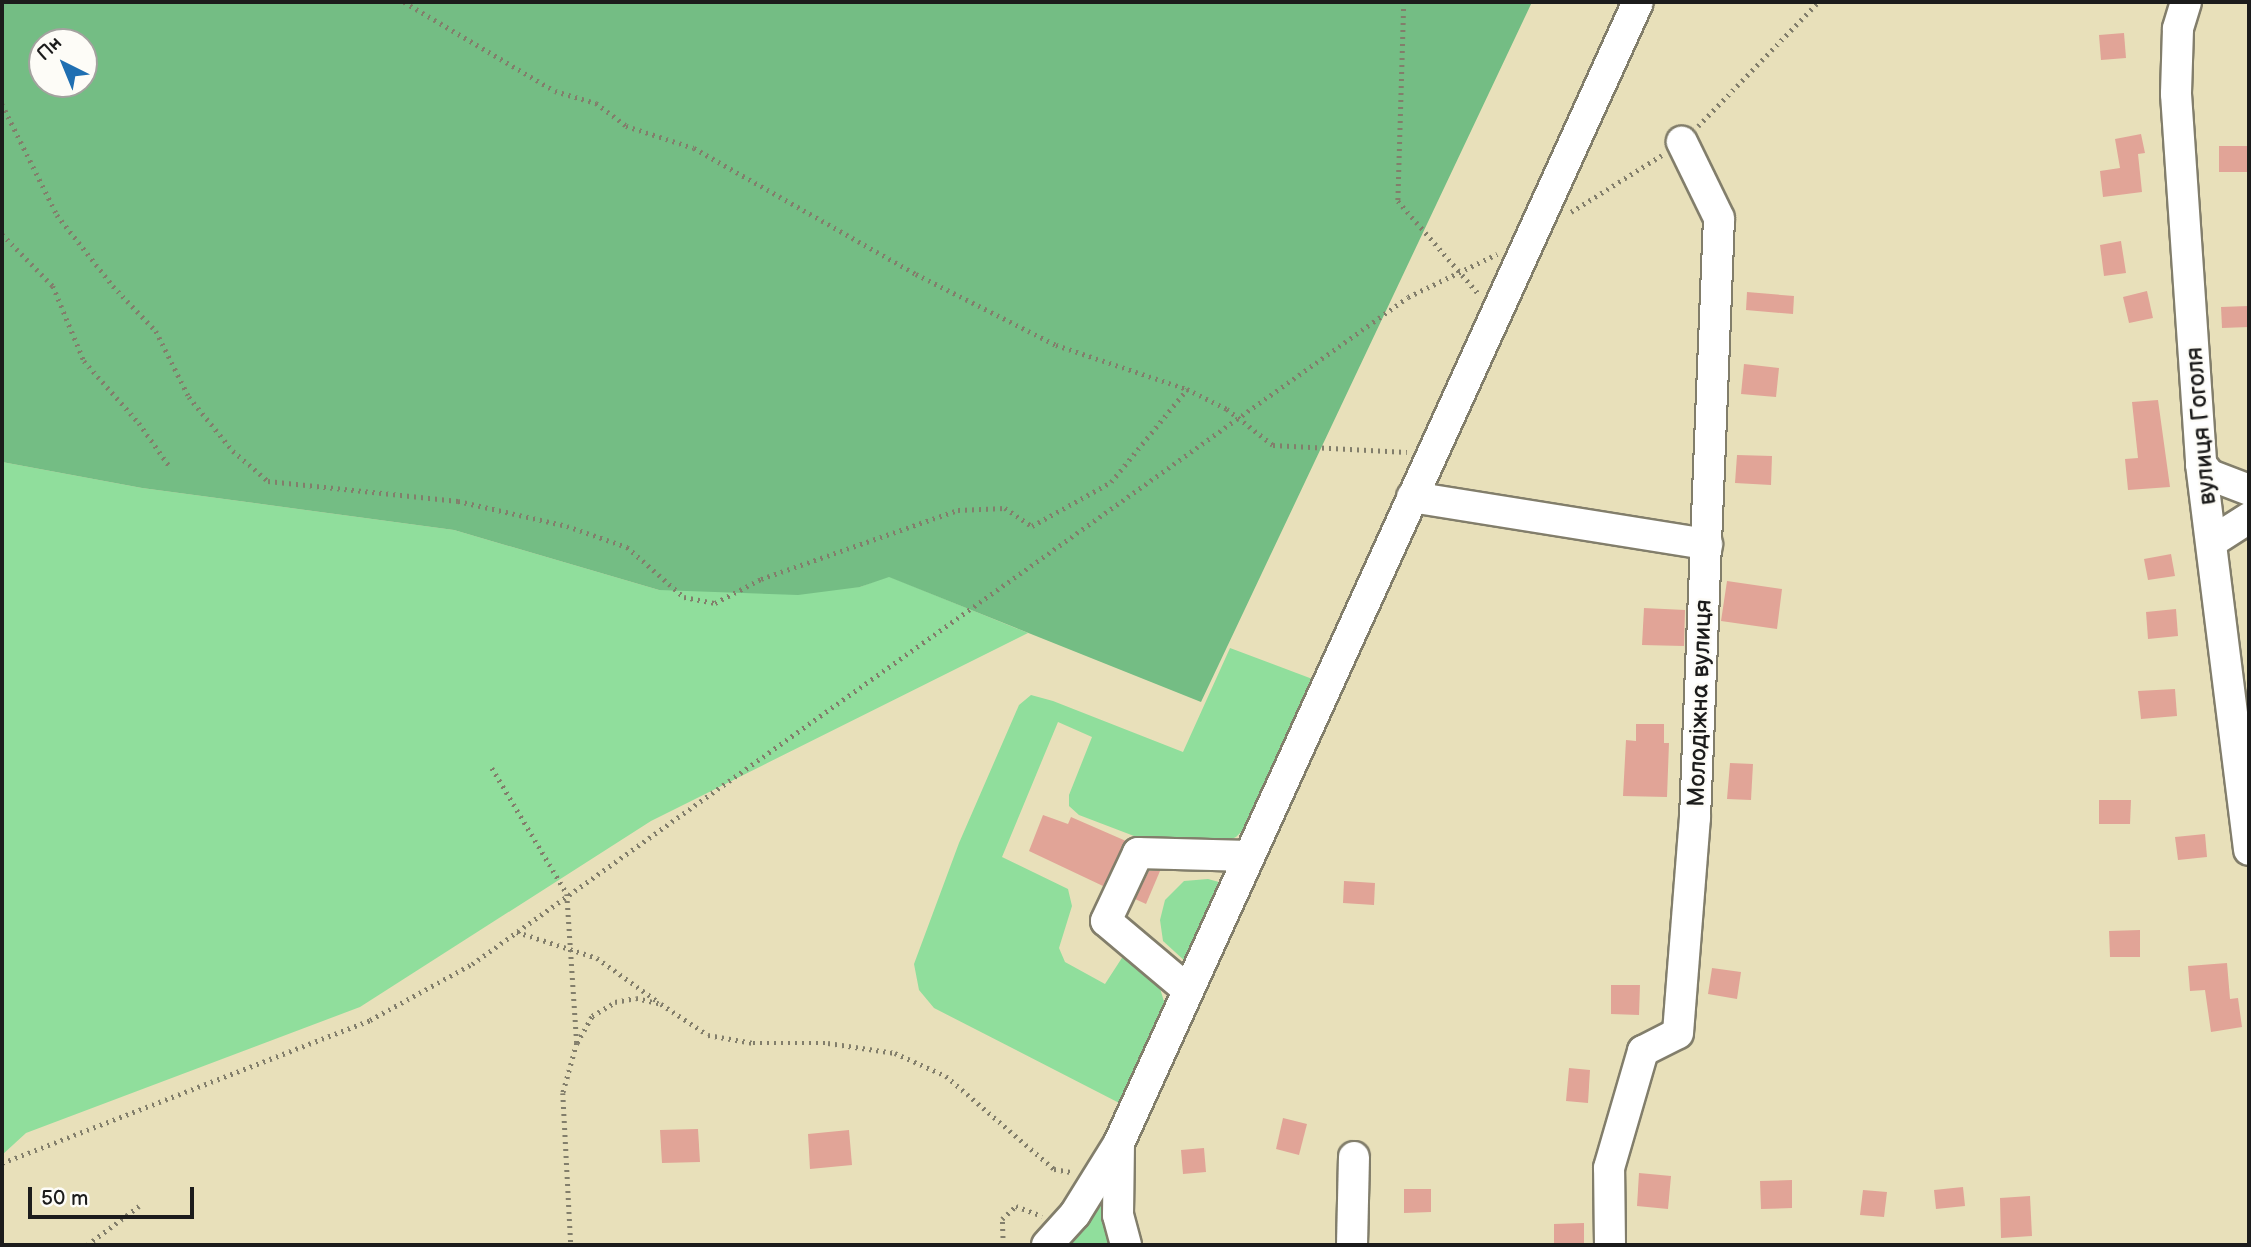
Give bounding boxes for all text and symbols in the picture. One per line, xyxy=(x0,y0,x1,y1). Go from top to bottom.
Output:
north arrow xyxy=(28,28,98,98)
text: Пн xyxy=(33,32,67,66)
street label: вулиця Гоголя xyxy=(2180,346,2222,506)
street label: Молодіжна вулиця xyxy=(1682,599,1718,807)
scale bar xyxy=(32,1174,198,1218)
text: 50 m xyxy=(41,1186,88,1211)

